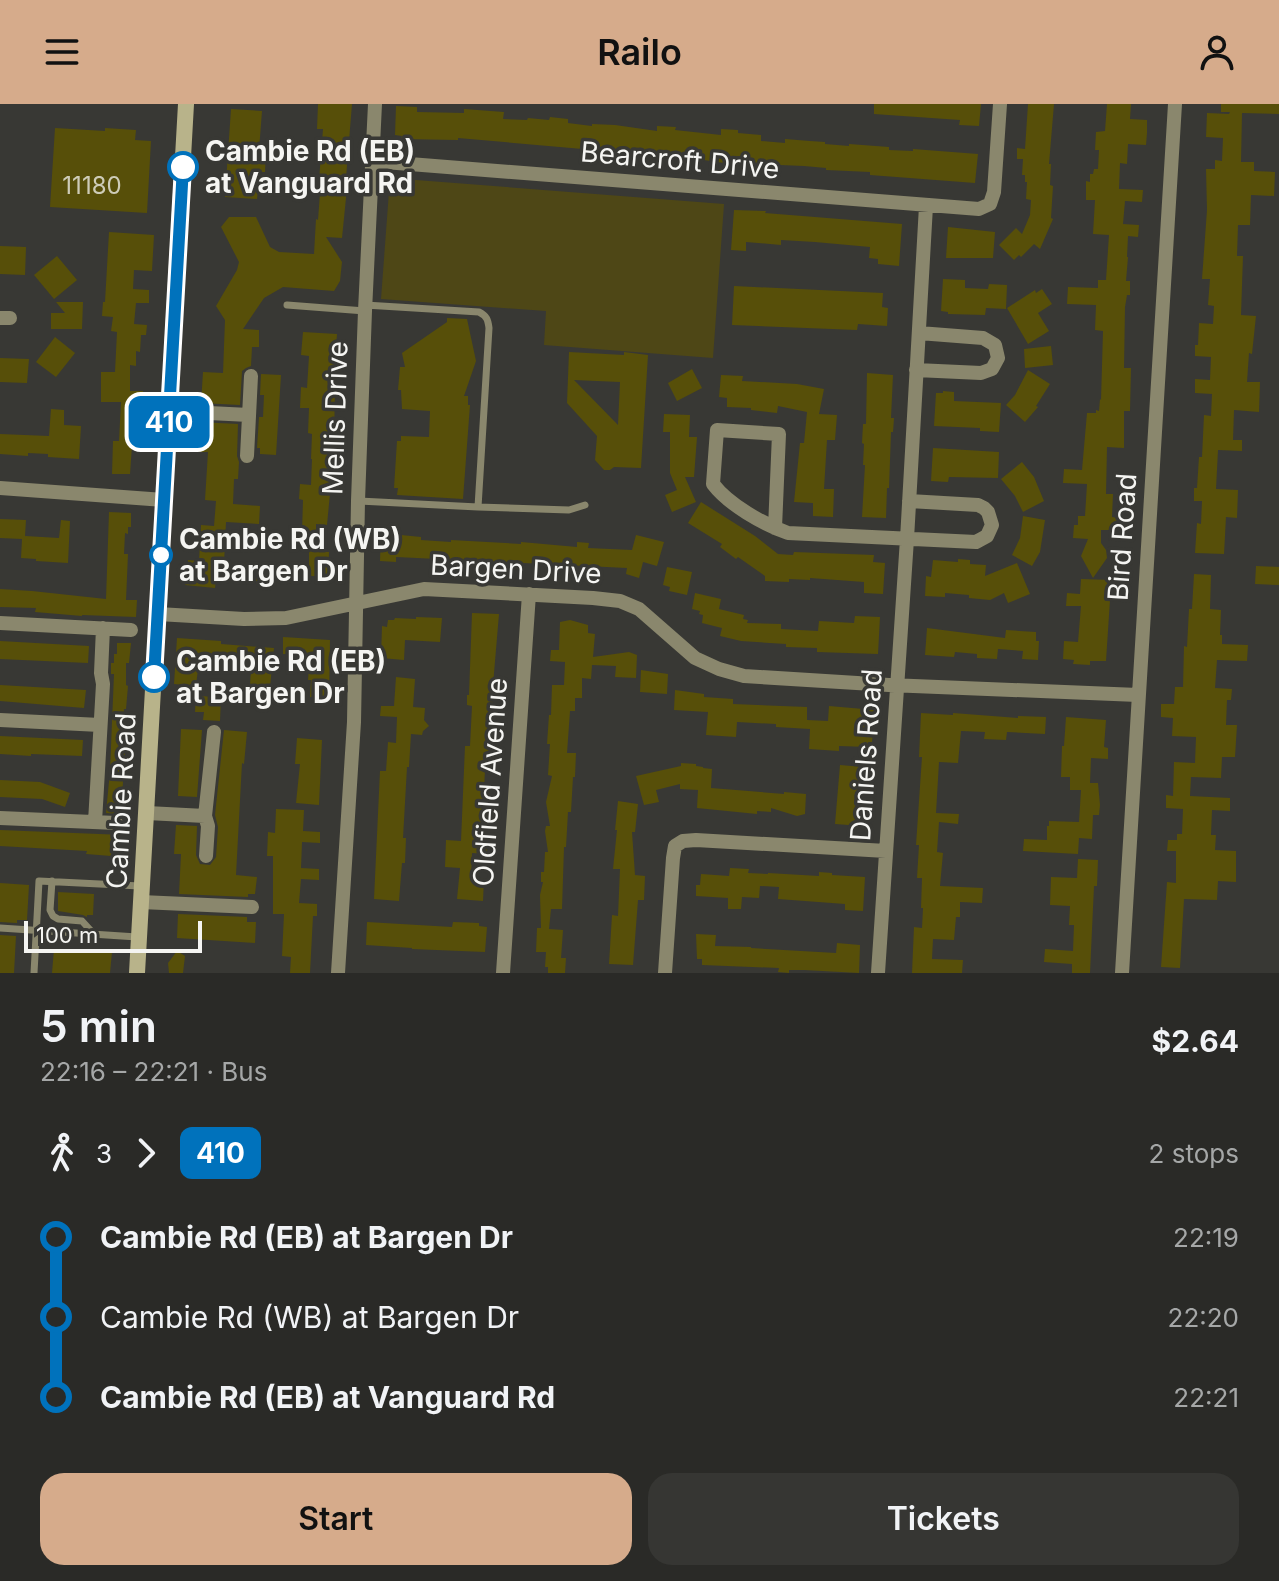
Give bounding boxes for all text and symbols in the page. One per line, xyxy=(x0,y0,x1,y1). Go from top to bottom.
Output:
icon: menu xyxy=(40,30,84,74)
text: Railo xyxy=(597,30,682,74)
icon: person xyxy=(1195,30,1239,74)
place label: Cambie Rd (EB) at Vanguard Rd xyxy=(205,134,415,200)
street label: Bearcroft Drive xyxy=(579,134,781,186)
marker: Cambie Rd (EB) at Vanguard Rd xyxy=(168,152,198,182)
house number: 11180 xyxy=(62,171,122,200)
street label: Mellis Drive xyxy=(315,340,355,496)
line badge: 410 xyxy=(123,396,215,448)
text: 410 xyxy=(145,405,193,439)
street label: Bird Road xyxy=(1101,472,1143,602)
place label: Cambie Rd (WB) at Bargen Dr xyxy=(179,522,401,588)
marker: Cambie Rd (WB) at Bargen Dr xyxy=(150,544,172,566)
street label: Bargen Drive xyxy=(429,548,603,590)
place label: Cambie Rd (EB) at Bargen Dr xyxy=(176,644,386,710)
marker: Cambie Rd (EB) at Bargen Dr xyxy=(139,662,169,692)
street label: Daniels Road xyxy=(843,668,889,842)
street label: Oldfield Avenue xyxy=(466,677,514,887)
street label: Cambie Road xyxy=(99,712,143,890)
scale bar xyxy=(24,917,202,953)
text: 100 m xyxy=(36,922,98,948)
text: 5 min xyxy=(40,999,157,1053)
text: $2.64 xyxy=(1152,1023,1239,1059)
text: 22:16 – 22:21 · Bus xyxy=(40,1056,267,1087)
icon: walk xyxy=(40,1131,84,1175)
icon: forward xyxy=(124,1131,168,1175)
text: 410 xyxy=(196,1136,245,1170)
text: 3 xyxy=(96,1138,112,1169)
text: 2 stops xyxy=(1149,1138,1239,1169)
text: Cambie Rd (EB) at Bargen Dr xyxy=(100,1219,513,1255)
text: 22:19 xyxy=(1173,1222,1239,1253)
text: Cambie Rd (WB) at Bargen Dr xyxy=(100,1299,519,1335)
text: 22:20 xyxy=(1168,1302,1239,1333)
text: Cambie Rd (EB) at Vanguard Rd xyxy=(100,1379,555,1415)
text: 22:21 xyxy=(1173,1382,1239,1413)
button: Start xyxy=(40,1473,632,1565)
button: Tickets xyxy=(648,1473,1239,1565)

